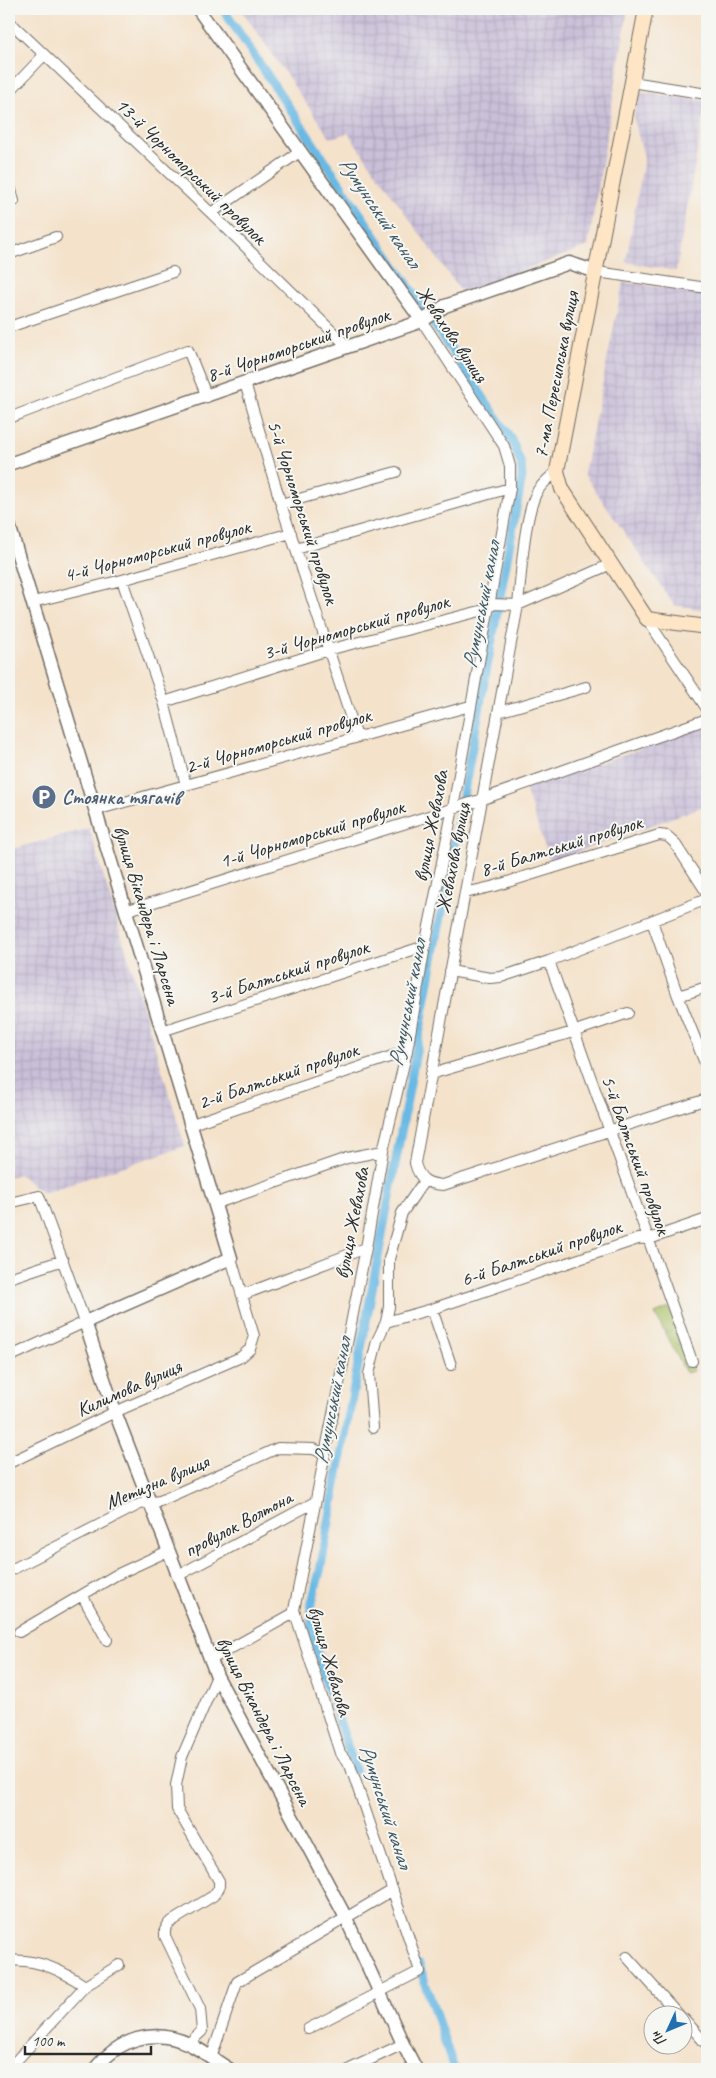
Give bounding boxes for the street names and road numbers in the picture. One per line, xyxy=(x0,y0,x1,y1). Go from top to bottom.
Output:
street label: 13-й Чорноморський провулок xyxy=(110,92,273,251)
street label: Жевахова вулиця xyxy=(410,281,494,388)
street label: 7-ма Пересипська вулиця xyxy=(528,288,585,460)
street label: 8-й Чорноморський провулок xyxy=(203,301,394,388)
street label: 5-й Чорноморський провулок xyxy=(262,417,345,609)
street label: 4-й Чорноморський провулок xyxy=(61,514,254,588)
street label: 3-й Чорноморський провулок xyxy=(260,588,453,665)
street label: 2-й Чорноморський провулок xyxy=(182,702,375,779)
street label: вулиця Жевахова xyxy=(408,767,454,884)
street label: 1-й Чорноморський провулок xyxy=(217,794,409,874)
street label: Жевахова вулиця xyxy=(430,800,476,915)
street label: 8-й Балтський провулок xyxy=(477,809,646,882)
street label: вулиця Вікандера і Ларсена xyxy=(108,822,187,1009)
street label: 3-й Балтський провулок xyxy=(205,934,373,1010)
street label: 2-й Балтський провулок xyxy=(195,1036,363,1115)
street label: 5-й Балтський провулок xyxy=(596,1072,677,1240)
street label: вулиця Жевахова xyxy=(329,1164,375,1281)
street label: 6-й Балтський провулок xyxy=(458,1213,626,1292)
street label: Килимова вулиця xyxy=(73,1353,186,1422)
street label: Метизна вулиця xyxy=(102,1448,214,1515)
street label: провулок Волтона xyxy=(180,1484,298,1563)
street label: вулиця Жевахова xyxy=(302,1603,358,1720)
street label: вулиця Вікандера і Ларсена xyxy=(211,1632,318,1811)

